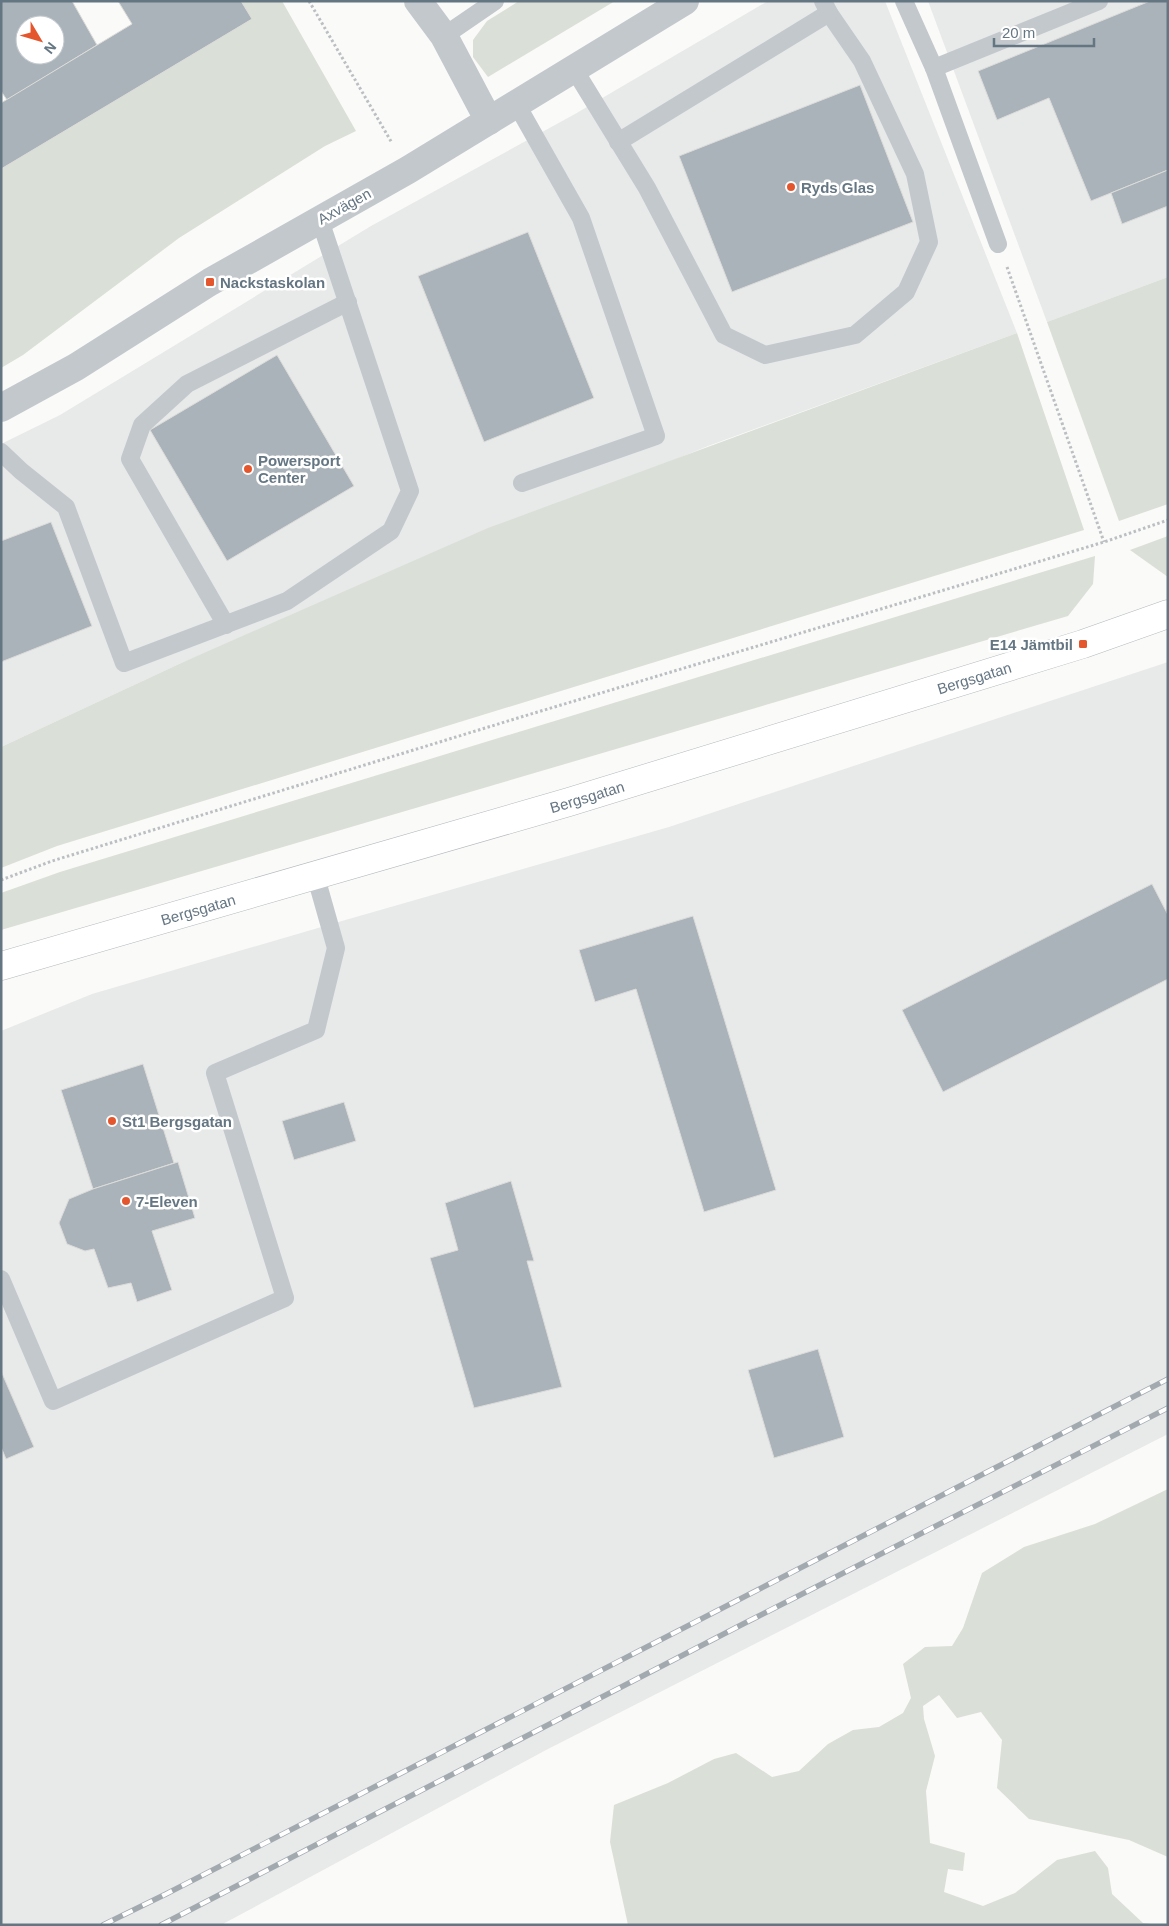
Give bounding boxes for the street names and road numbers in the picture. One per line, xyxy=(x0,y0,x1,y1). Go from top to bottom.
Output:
street label: Axvägen xyxy=(314,184,374,228)
street label: Bergsgatan xyxy=(935,658,1013,697)
street label: Bergsgatan xyxy=(548,777,626,816)
street label: Bergsgatan xyxy=(159,890,237,928)

